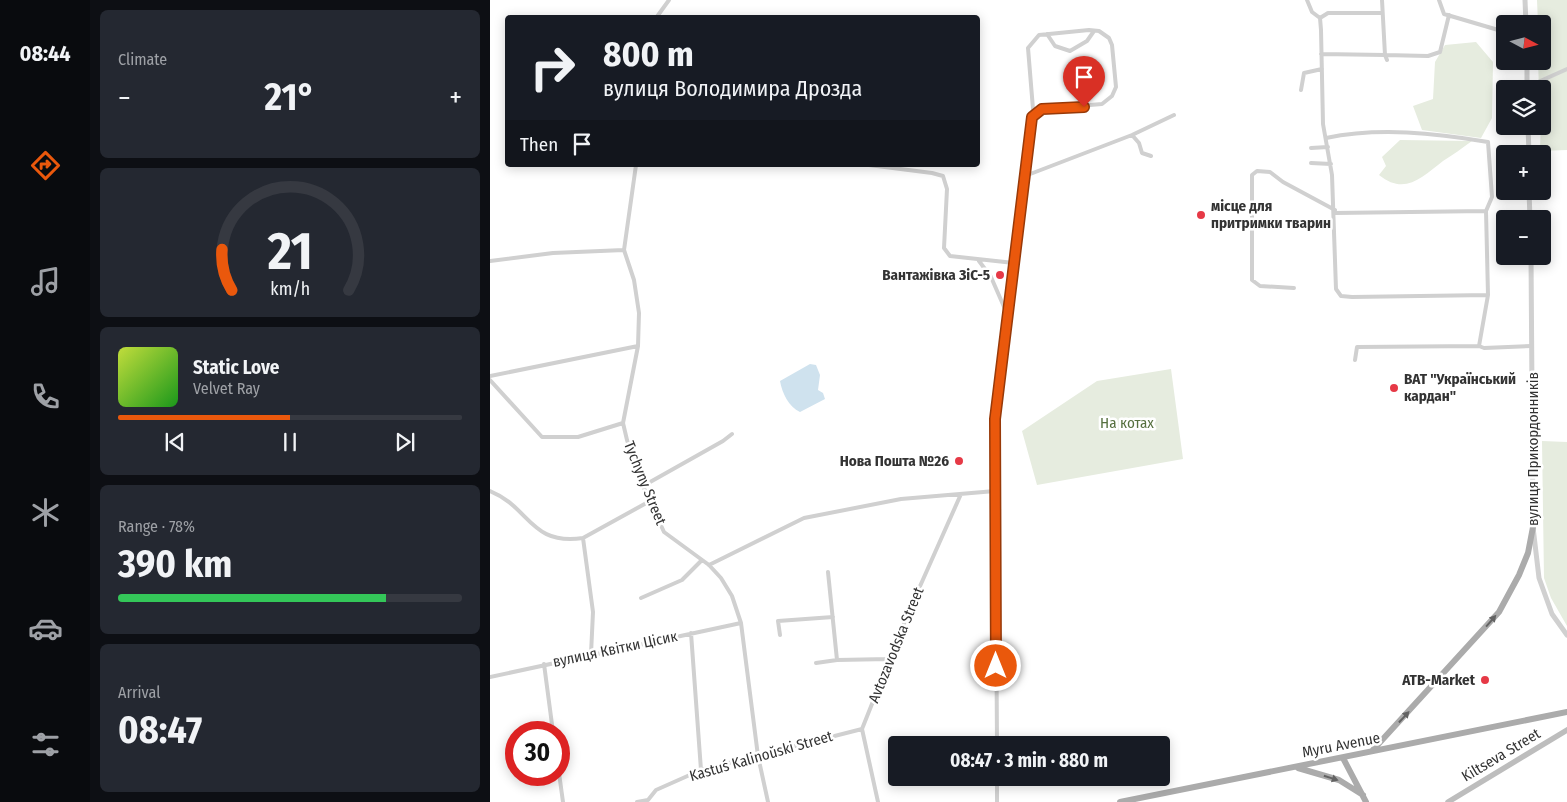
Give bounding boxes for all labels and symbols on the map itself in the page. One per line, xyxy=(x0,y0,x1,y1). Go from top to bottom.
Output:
north arrow xyxy=(1496,15,1551,70)
pin xyxy=(1063,56,1105,107)
place label: місце для притримки тварин xyxy=(1211,197,1331,232)
marker: місце для притримки тварин xyxy=(1195,209,1207,221)
place label: Вантажівка ЗіС-5 xyxy=(882,266,990,284)
marker: Вантажівка ЗіС-5 xyxy=(994,269,1006,281)
place label: ВАТ "Український кардан" xyxy=(1404,370,1516,405)
street label: вулиця Прикордонників xyxy=(1524,372,1542,526)
marker: ВАТ "Український кардан" xyxy=(1388,382,1400,394)
park label: На котах xyxy=(1100,414,1154,432)
street label: Tychyny Street xyxy=(620,438,670,528)
place label: Нова Пошта №26 xyxy=(840,452,949,470)
marker: Нова Пошта №26 xyxy=(953,455,965,467)
street label: Avtozavodska Street xyxy=(865,584,927,706)
one-way arrow xyxy=(1486,614,1497,627)
street label: вулиця Квітки Цісик xyxy=(551,627,679,671)
position arrow xyxy=(969,639,1021,691)
place label: ATB-Market xyxy=(1401,671,1476,689)
marker: ATB-Market xyxy=(1479,674,1491,686)
one-way arrow xyxy=(1398,711,1410,723)
speed limit sign: 30 xyxy=(505,721,570,786)
street label: Kiltseva Street xyxy=(1458,724,1544,786)
street label: Kastuś Kalinoŭski Street xyxy=(687,727,835,785)
street label: Myru Avenue xyxy=(1300,729,1382,761)
one-way arrow xyxy=(1324,774,1339,782)

